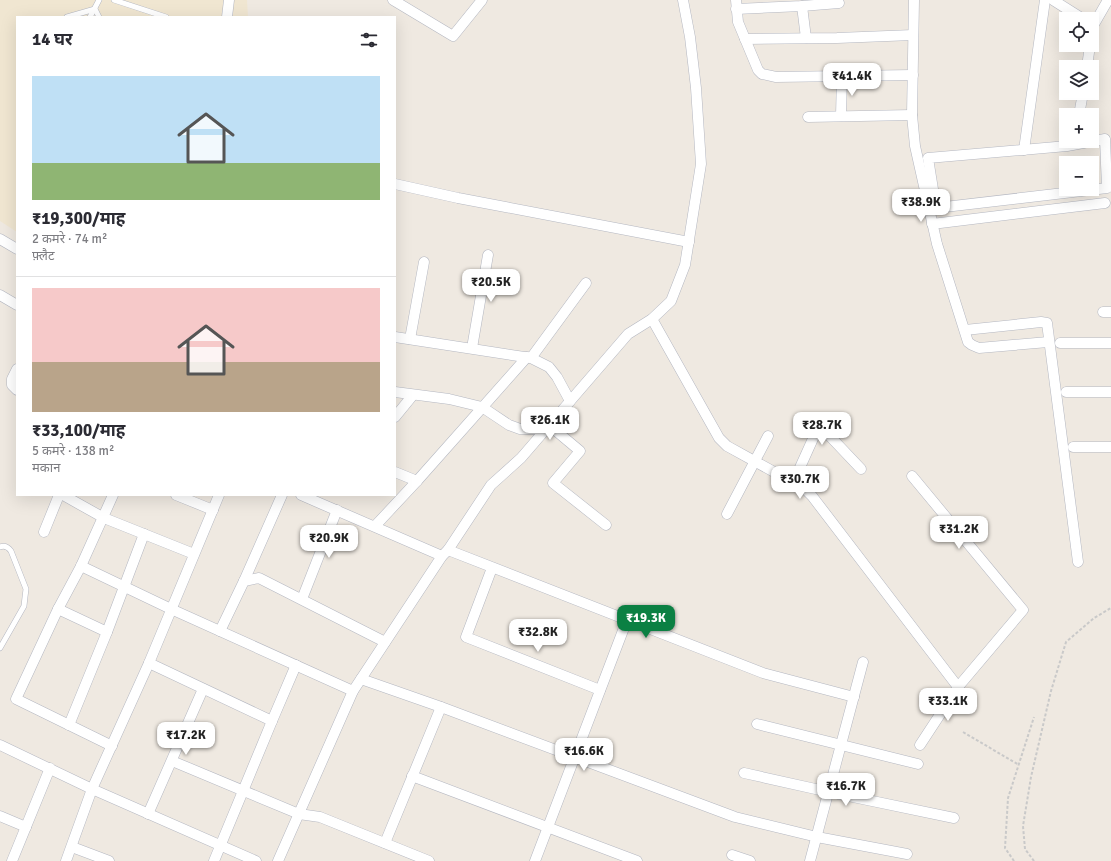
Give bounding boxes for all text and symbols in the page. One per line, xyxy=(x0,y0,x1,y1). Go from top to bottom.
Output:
map controls xyxy=(1059,12,1099,196)
button: locate xyxy=(1059,12,1099,52)
text: 14 घर xyxy=(32,29,73,50)
icon: filters xyxy=(358,29,380,51)
button: layers xyxy=(1059,60,1099,100)
pin: ₹41.4K xyxy=(819,63,885,97)
text: ₹41.4K xyxy=(832,68,872,84)
icon: home xyxy=(170,102,242,174)
button: + xyxy=(1059,108,1099,148)
button: − xyxy=(1059,156,1099,196)
pin: ₹38.9K xyxy=(888,189,954,223)
text: ₹38.9K xyxy=(901,194,941,210)
text: ₹19,300/माह xyxy=(32,208,125,229)
text: 2 कमरे · 74 m² xyxy=(32,231,107,247)
text: फ़्लैट xyxy=(32,248,55,264)
pin: ₹20.5K xyxy=(458,269,524,303)
text: ₹20.5K xyxy=(471,274,511,290)
icon: home xyxy=(170,314,242,386)
pin: ₹26.1K xyxy=(517,407,583,441)
text: ₹26.1K xyxy=(530,412,570,428)
pin: ₹28.7K xyxy=(789,412,855,446)
text: ₹28.7K xyxy=(802,417,842,433)
text: ₹33,100/माह xyxy=(32,420,125,441)
text: 5 कमरे · 138 m² xyxy=(32,443,114,459)
text: मकान xyxy=(32,460,60,476)
pin: ₹30.7K xyxy=(767,466,833,500)
text: ₹30.7K xyxy=(780,471,820,487)
pin: ₹31.2K xyxy=(926,516,992,550)
text: ₹31.2K xyxy=(939,521,979,537)
pin: ₹20.9K xyxy=(296,525,362,559)
text: ₹20.9K xyxy=(309,530,349,546)
pin: ₹19.3K xyxy=(613,605,679,639)
text: ₹19.3K xyxy=(626,610,666,626)
pin: ₹32.8K xyxy=(505,619,571,653)
text: ₹32.8K xyxy=(518,624,558,640)
pin: ₹33.1K xyxy=(915,688,981,722)
text: ₹33.1K xyxy=(928,693,968,709)
pin: ₹17.2K xyxy=(153,722,219,756)
text: ₹17.2K xyxy=(166,727,206,743)
pin: ₹16.6K xyxy=(551,738,617,772)
text: ₹16.6K xyxy=(564,743,604,759)
pin: ₹16.7K xyxy=(813,773,879,807)
text: ₹16.7K xyxy=(826,778,866,794)

